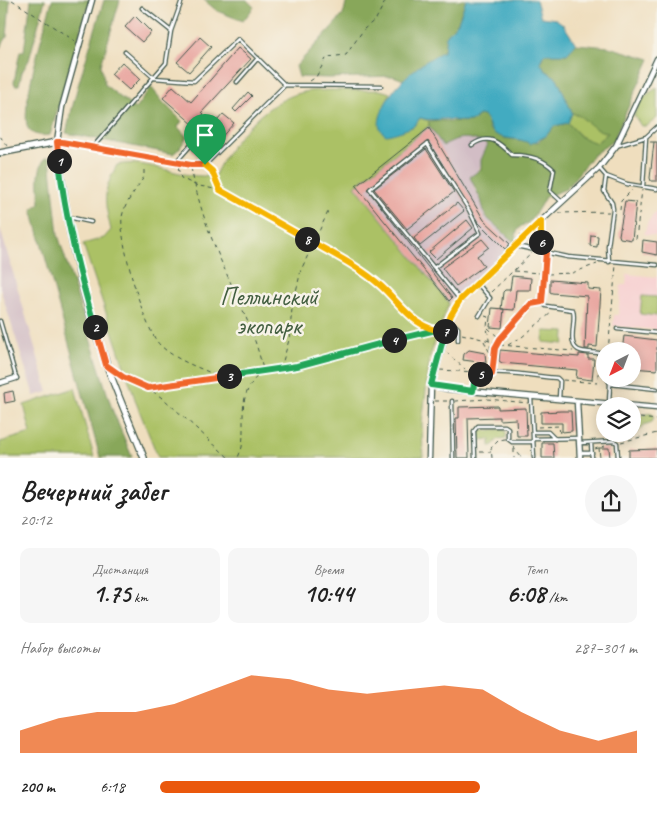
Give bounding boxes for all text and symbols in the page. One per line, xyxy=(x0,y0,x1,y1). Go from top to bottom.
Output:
pin xyxy=(184,114,226,165)
icon: arrive xyxy=(191,121,219,149)
pin: 1 xyxy=(46,148,72,174)
text: 1 xyxy=(56,153,63,170)
pin: 8 xyxy=(294,226,320,252)
pin: 6 xyxy=(528,230,554,254)
text: 8 xyxy=(304,231,311,248)
text: 6 xyxy=(538,234,545,251)
park label: Пеллинский экопарк xyxy=(220,281,320,342)
pin: 2 xyxy=(82,314,108,340)
pin: 7 xyxy=(432,318,458,344)
text: 2 xyxy=(92,319,99,336)
text: 7 xyxy=(442,323,449,340)
pin: 4 xyxy=(382,328,406,352)
text: 4 xyxy=(391,332,398,349)
north arrow xyxy=(596,342,641,388)
map controls xyxy=(596,342,641,442)
pin: 5 xyxy=(468,362,492,386)
pin: 3 xyxy=(216,364,242,388)
text: 5 xyxy=(477,366,484,383)
text: 3 xyxy=(226,368,233,385)
button: layers xyxy=(596,397,641,442)
text: Вечерний забег xyxy=(20,473,167,508)
button: share xyxy=(585,475,637,527)
text: 20:12 xyxy=(20,510,52,530)
text: Дистанция xyxy=(92,561,148,578)
text: Время xyxy=(314,561,343,578)
text: Темп xyxy=(526,561,548,578)
text: 1.75 xyxy=(93,578,131,610)
text: 10:44 xyxy=(304,578,353,610)
text: 6:08 xyxy=(506,578,546,610)
text: km xyxy=(131,589,148,606)
text: /km xyxy=(546,589,567,606)
text: Набор высоты xyxy=(20,638,99,658)
text: 287–301 m xyxy=(574,638,637,658)
text: 200 m xyxy=(20,777,55,797)
text: 6:18 xyxy=(100,777,125,797)

